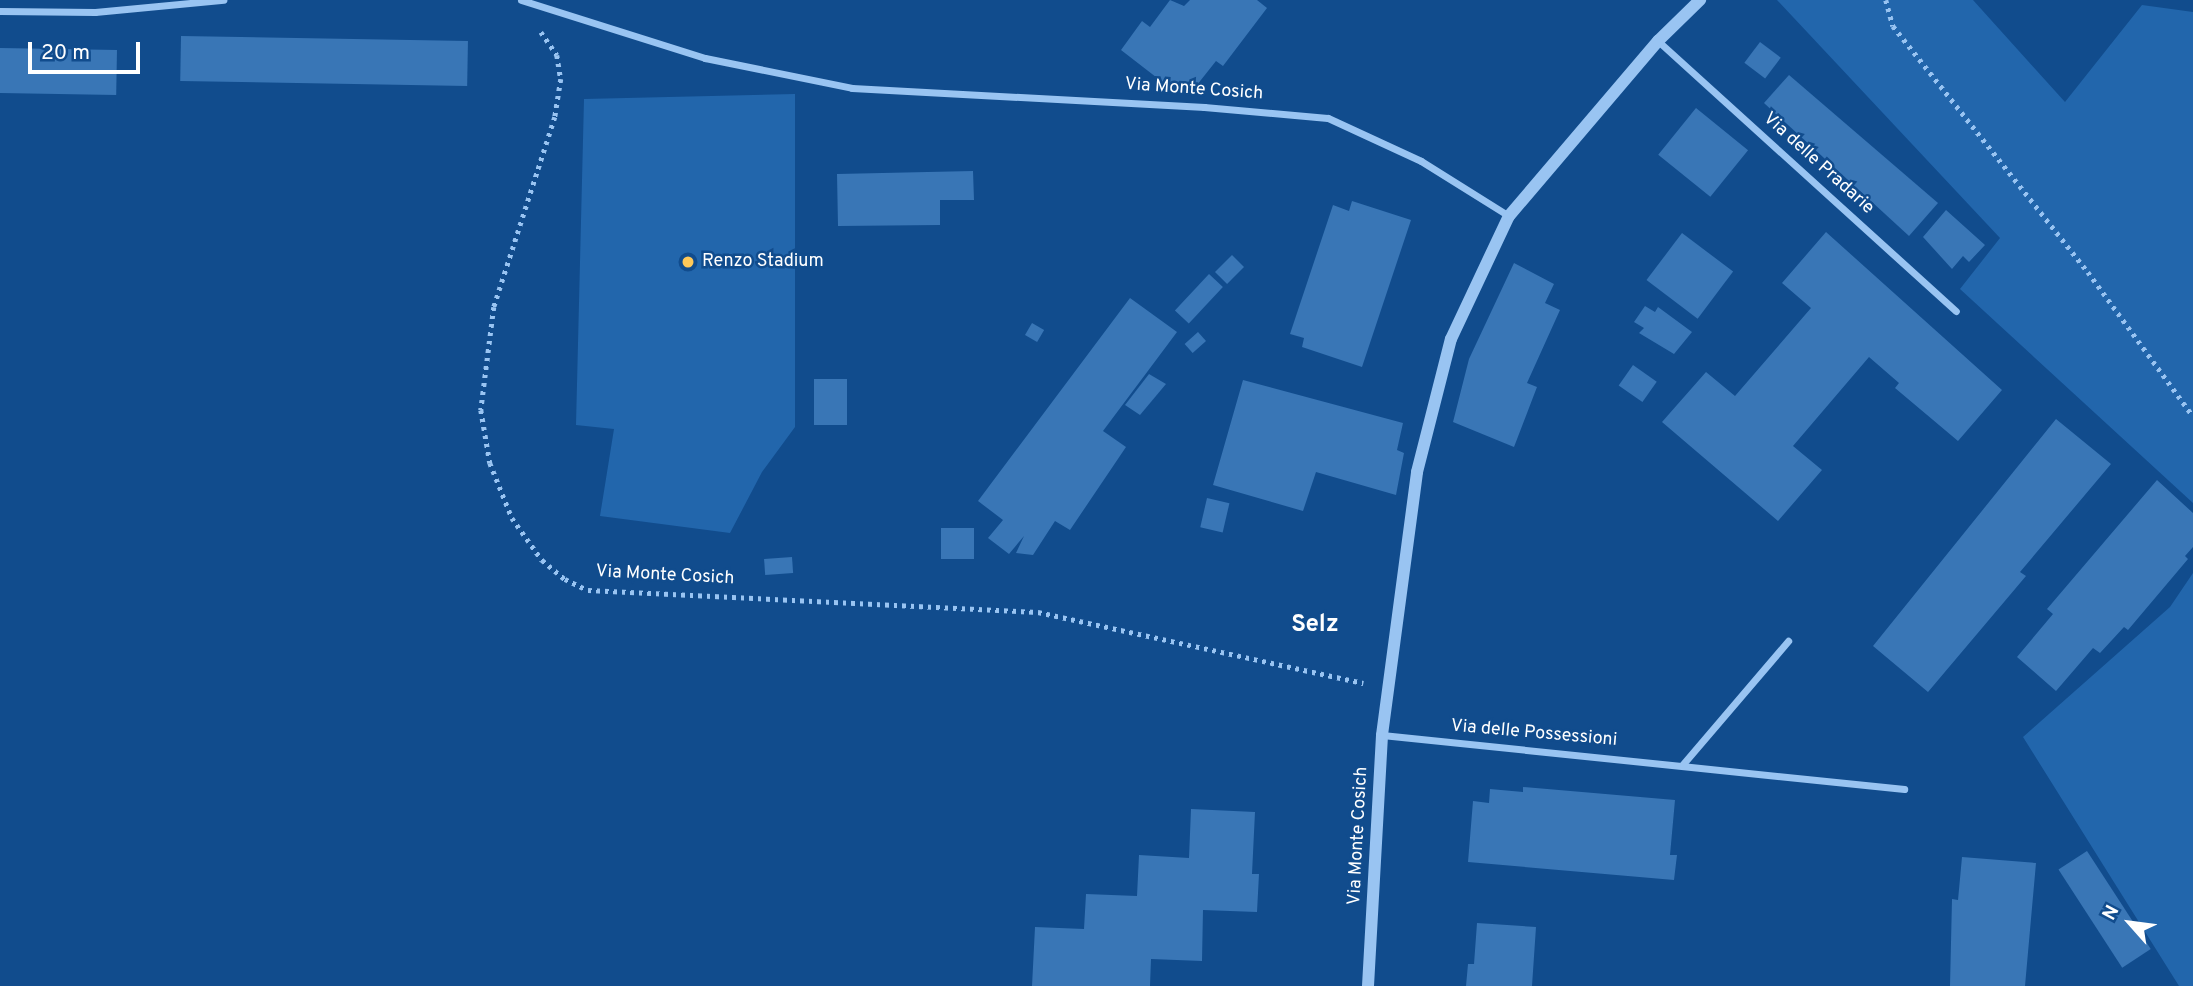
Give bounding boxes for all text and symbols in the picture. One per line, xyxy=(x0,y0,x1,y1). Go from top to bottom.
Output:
scale bar xyxy=(32,28,144,72)
text: 20 m xyxy=(41,40,90,67)
street label: Via Monte Cosich xyxy=(1124,74,1264,106)
street label: Via delle Pradarie xyxy=(1758,109,1878,219)
place label: Renzo Stadium xyxy=(702,251,824,273)
marker: Renzo Stadium xyxy=(680,254,696,270)
street label: Via Monte Cosich xyxy=(595,562,735,590)
district label: Selz xyxy=(1291,612,1339,640)
street label: Via delle Possessioni xyxy=(1450,716,1618,752)
street label: Via Monte Cosich xyxy=(1345,766,1373,906)
north arrow xyxy=(2095,888,2165,958)
text: N xyxy=(2098,901,2125,925)

